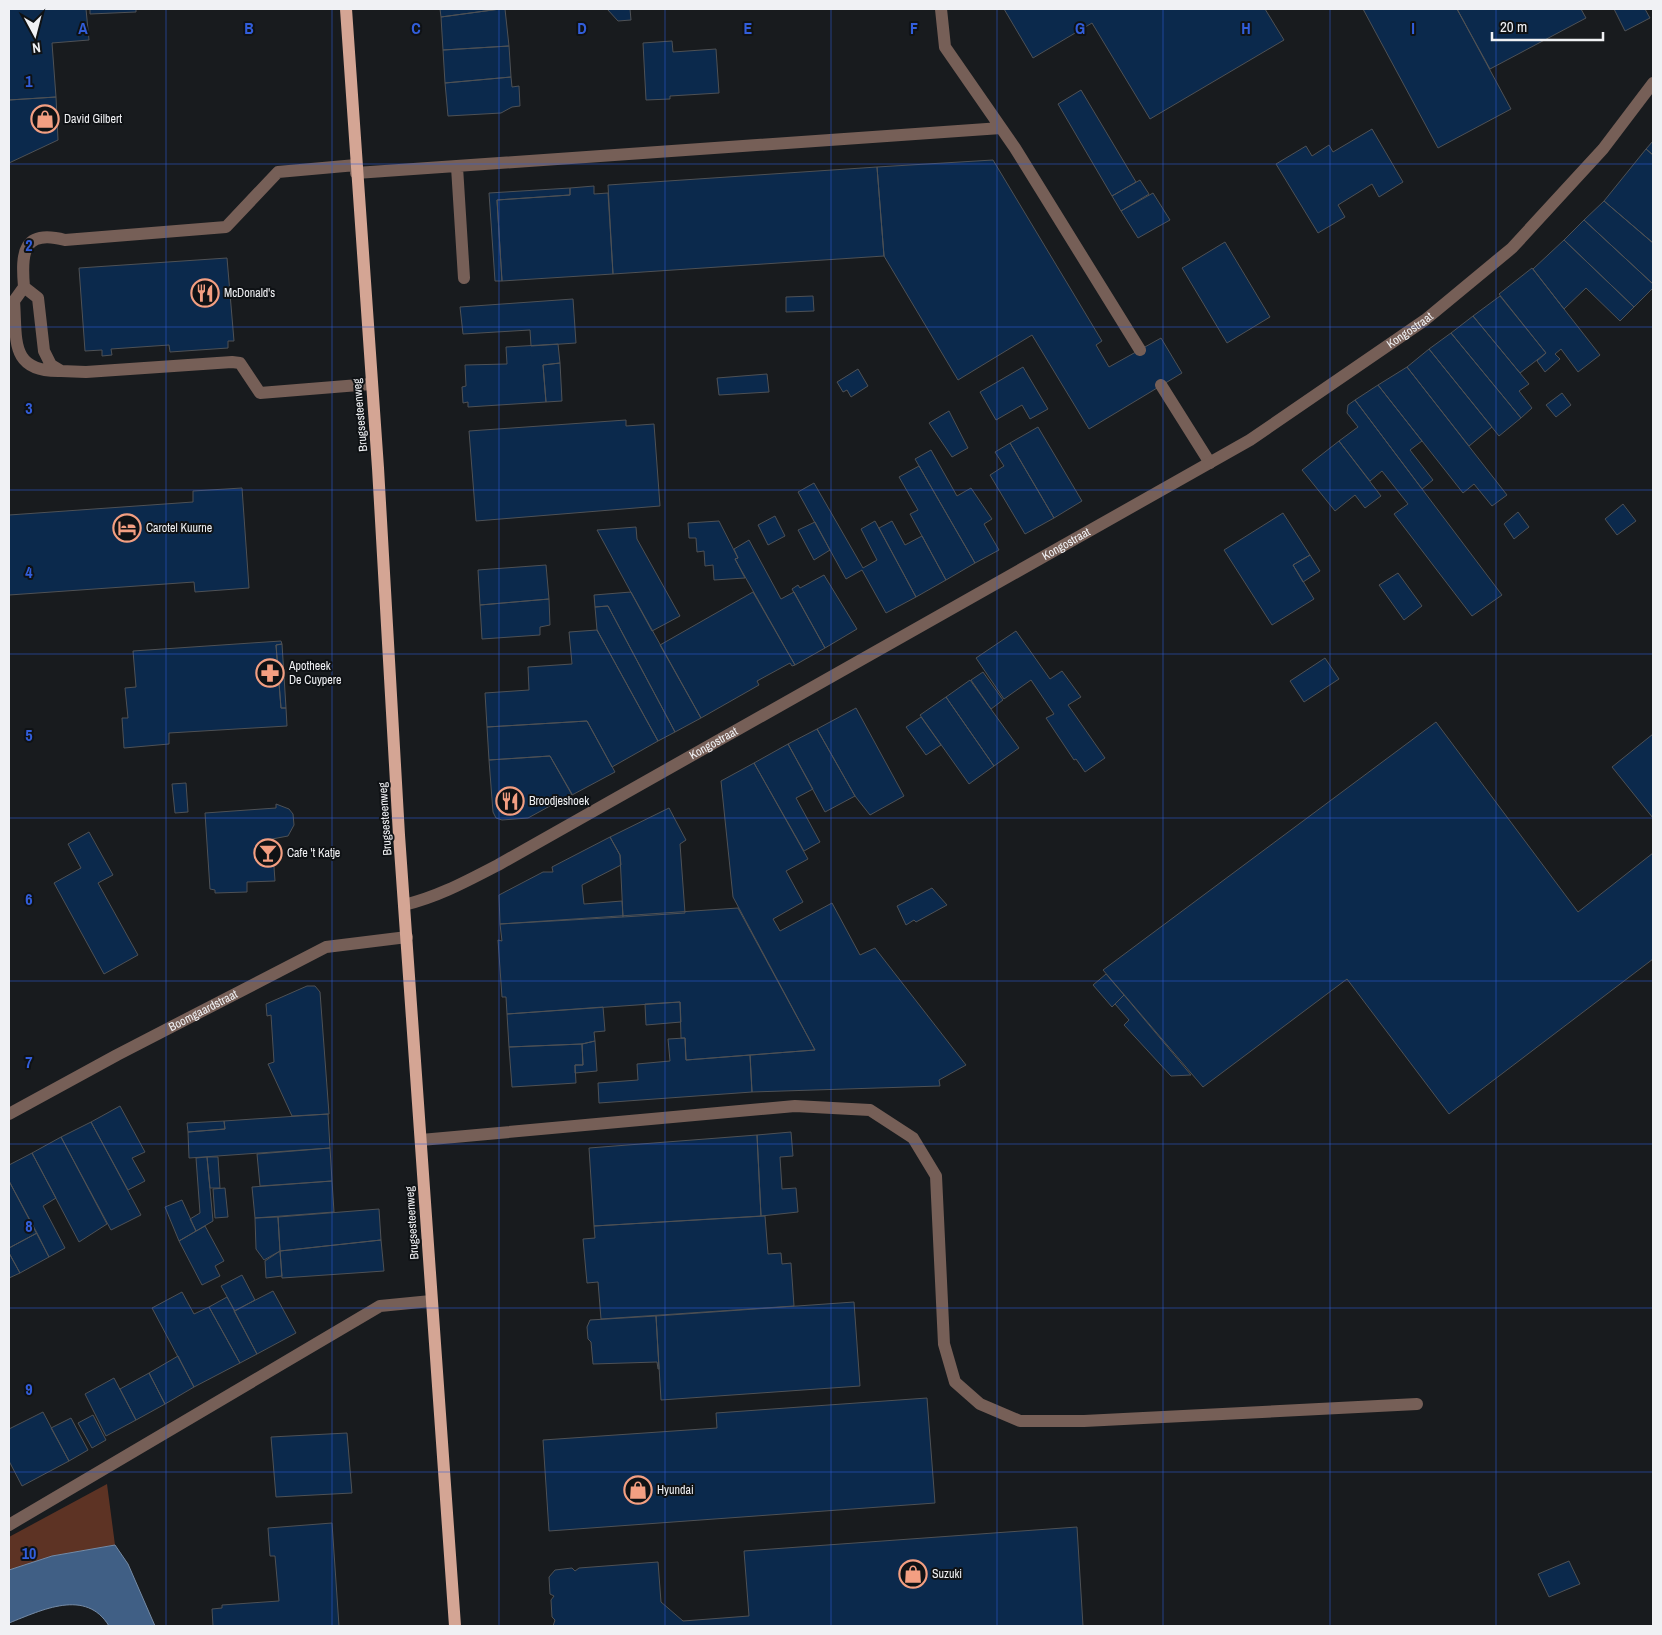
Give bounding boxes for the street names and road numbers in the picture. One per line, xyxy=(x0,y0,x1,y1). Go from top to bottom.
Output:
street label: Kongostraat xyxy=(1383,308,1437,352)
street label: Brugsesteenweg xyxy=(349,377,371,452)
street label: Kongostraat xyxy=(1039,524,1093,564)
street label: Kongostraat xyxy=(686,723,741,763)
street label: Brugsesteenweg xyxy=(374,781,396,856)
street label: Boomgaardstraat xyxy=(166,986,241,1035)
street label: Brugsesteenweg xyxy=(401,1185,423,1260)

